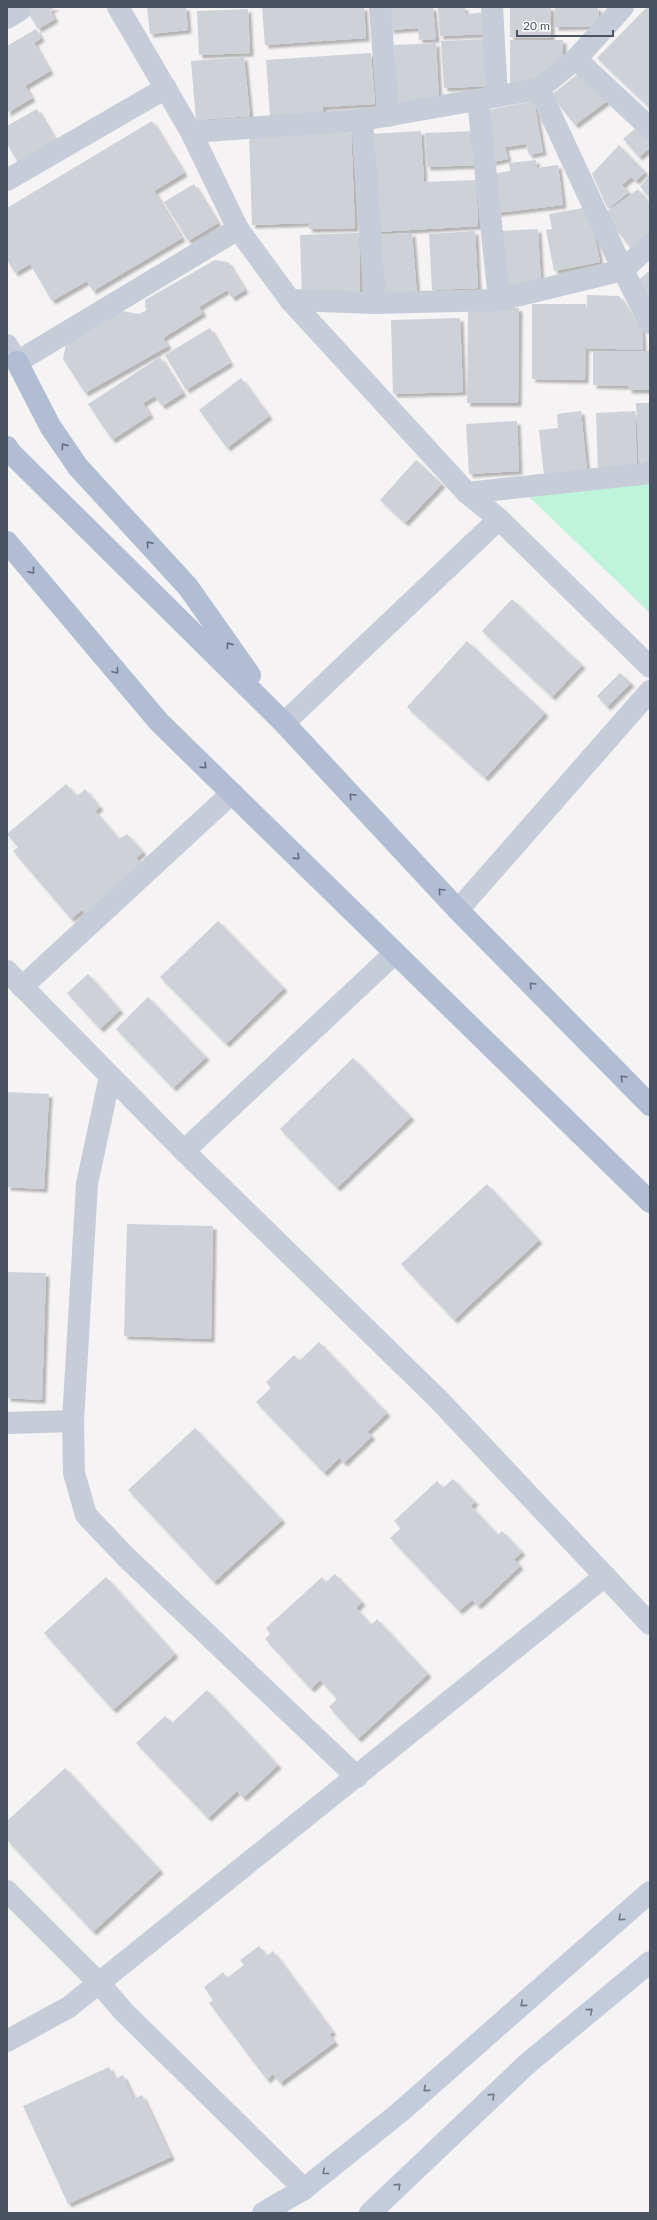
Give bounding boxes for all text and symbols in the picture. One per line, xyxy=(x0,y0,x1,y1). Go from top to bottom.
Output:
scale bar xyxy=(517,12,613,38)
text: 20 m xyxy=(523,18,550,33)
one-way arrow xyxy=(62,443,69,450)
one-way arrow xyxy=(146,541,153,549)
one-way arrow xyxy=(28,567,35,574)
one-way arrow xyxy=(227,643,234,650)
one-way arrow xyxy=(111,666,118,673)
one-way arrow xyxy=(199,761,207,769)
one-way arrow xyxy=(350,793,357,801)
one-way arrow xyxy=(292,852,300,860)
one-way arrow xyxy=(439,889,446,896)
one-way arrow xyxy=(529,982,536,990)
one-way arrow xyxy=(620,1075,628,1082)
one-way arrow xyxy=(618,1913,626,1920)
one-way arrow xyxy=(521,1999,528,2006)
one-way arrow xyxy=(586,2008,593,2015)
one-way arrow xyxy=(423,2085,430,2092)
one-way arrow xyxy=(487,2093,495,2101)
one-way arrow xyxy=(323,2167,330,2174)
one-way arrow xyxy=(393,2183,401,2191)

